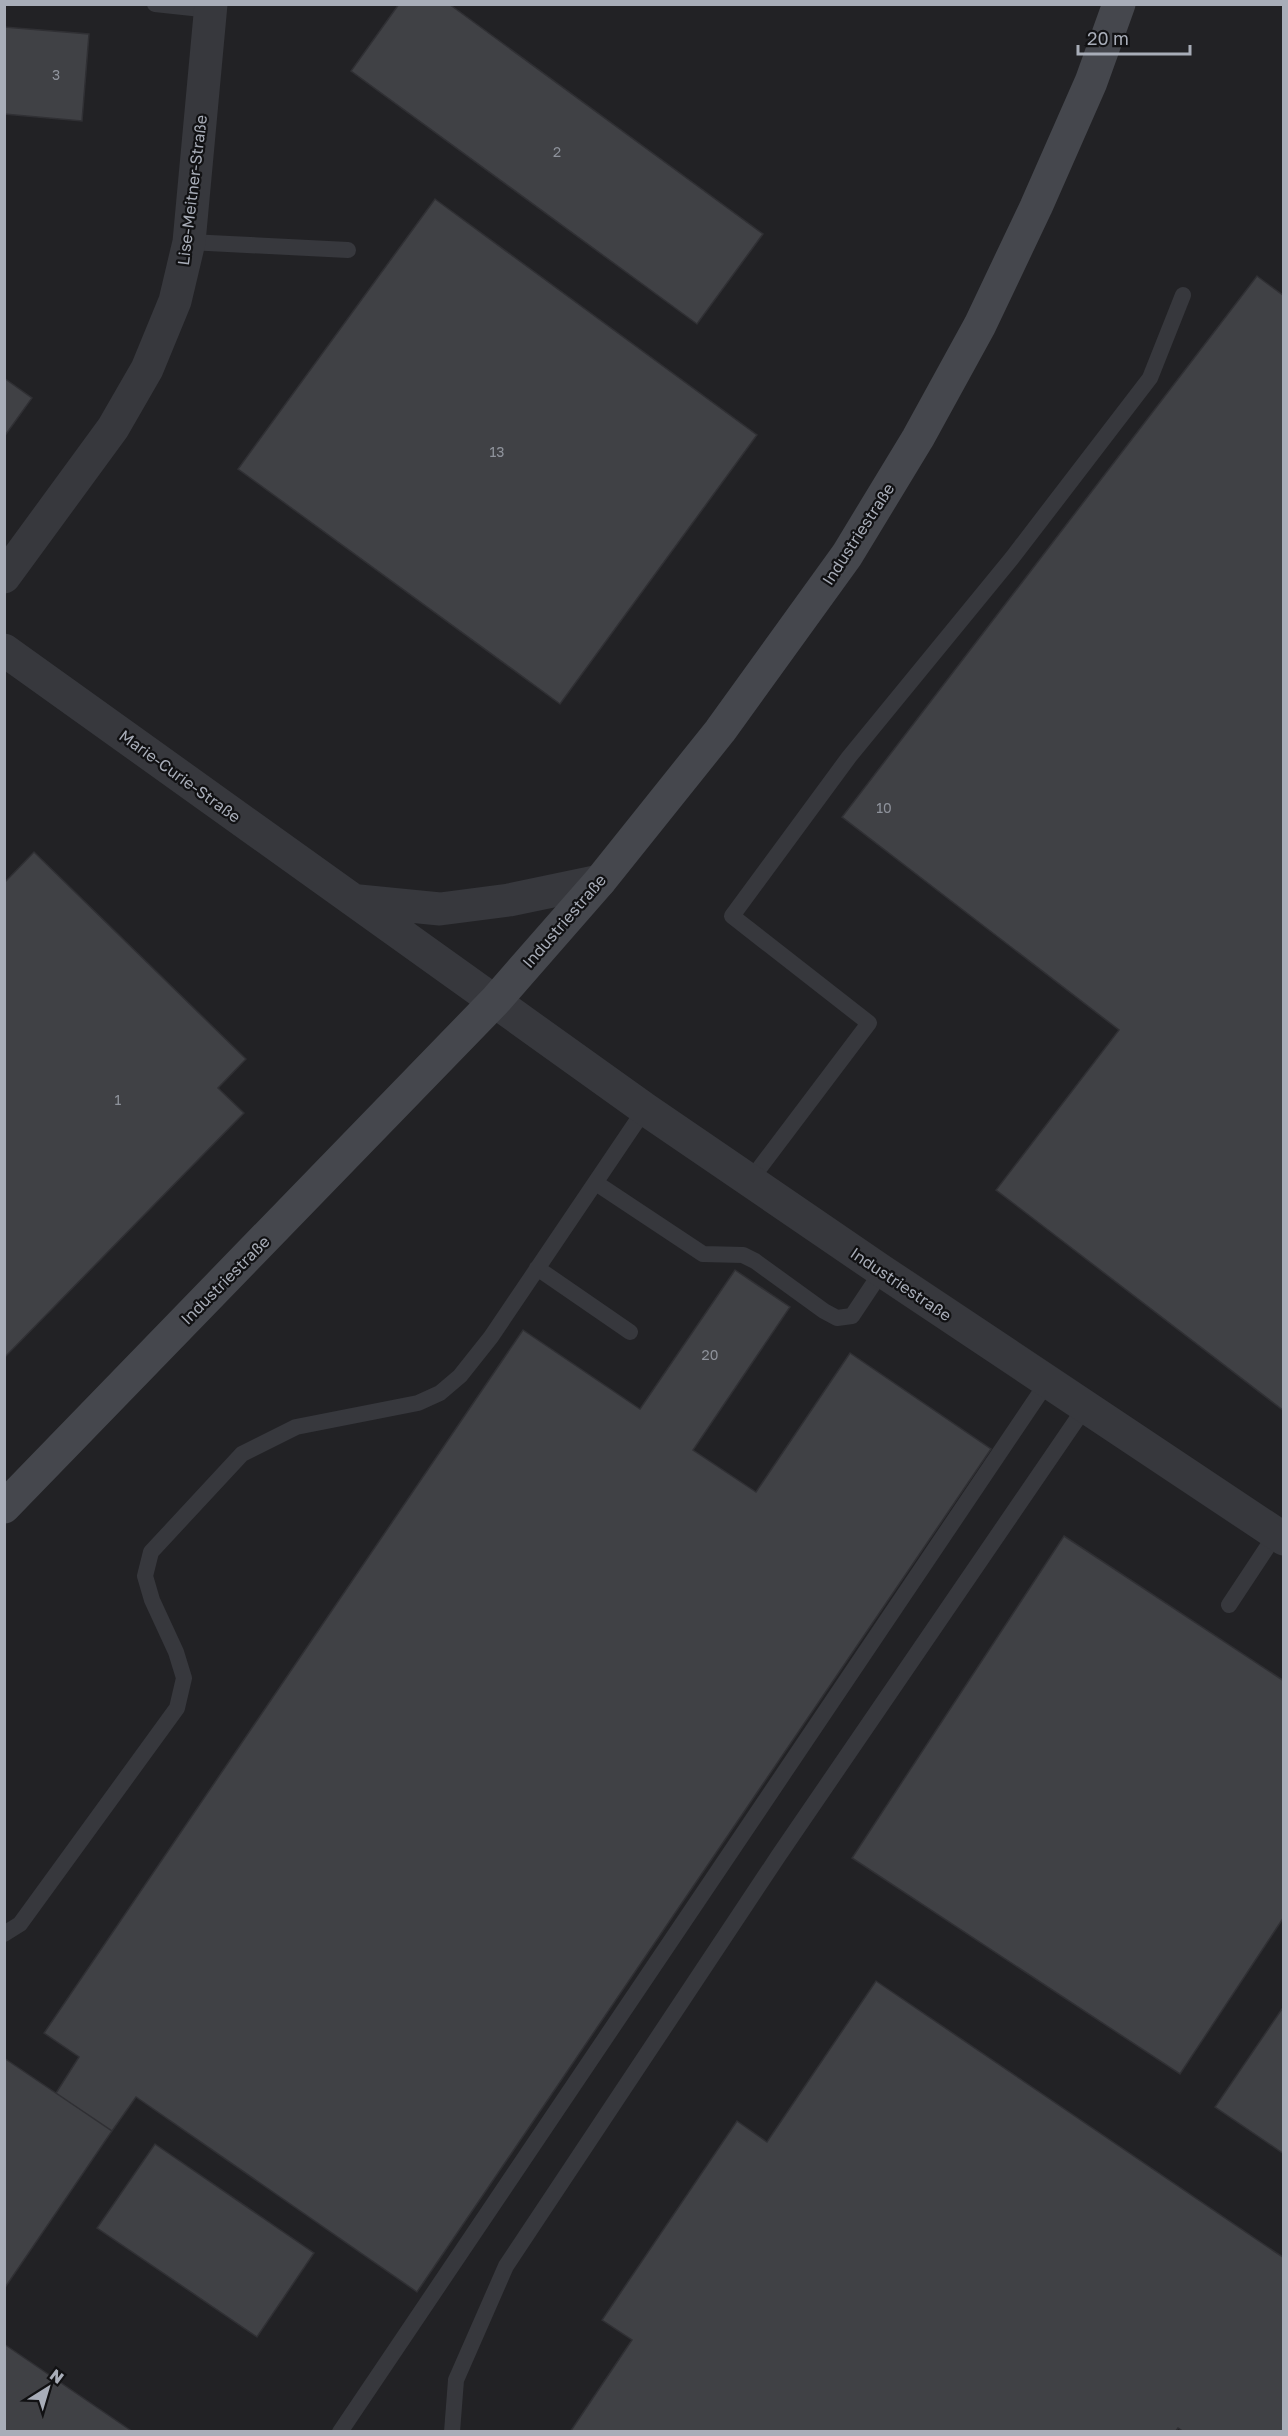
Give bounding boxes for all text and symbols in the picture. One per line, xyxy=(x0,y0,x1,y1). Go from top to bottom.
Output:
scale bar xyxy=(1078,18,1190,56)
text: 20 m xyxy=(1087,27,1129,49)
house number: 3 xyxy=(52,66,60,83)
street label: Lise-Meitner-Straße xyxy=(173,114,211,266)
house number: 2 xyxy=(553,143,561,160)
house number: 13 xyxy=(490,443,504,460)
street label: Industriestraße xyxy=(818,479,898,589)
street label: Marie-Curie-Straße xyxy=(115,725,245,827)
house number: 10 xyxy=(876,799,892,816)
street label: Industriestraße xyxy=(518,870,610,972)
house number: 1 xyxy=(115,1091,122,1108)
street label: Industriestraße xyxy=(176,1231,274,1329)
street label: Industriestraße xyxy=(847,1243,955,1325)
house number: 20 xyxy=(702,1346,718,1363)
north arrow xyxy=(18,2358,78,2418)
text: N xyxy=(46,2364,68,2388)

